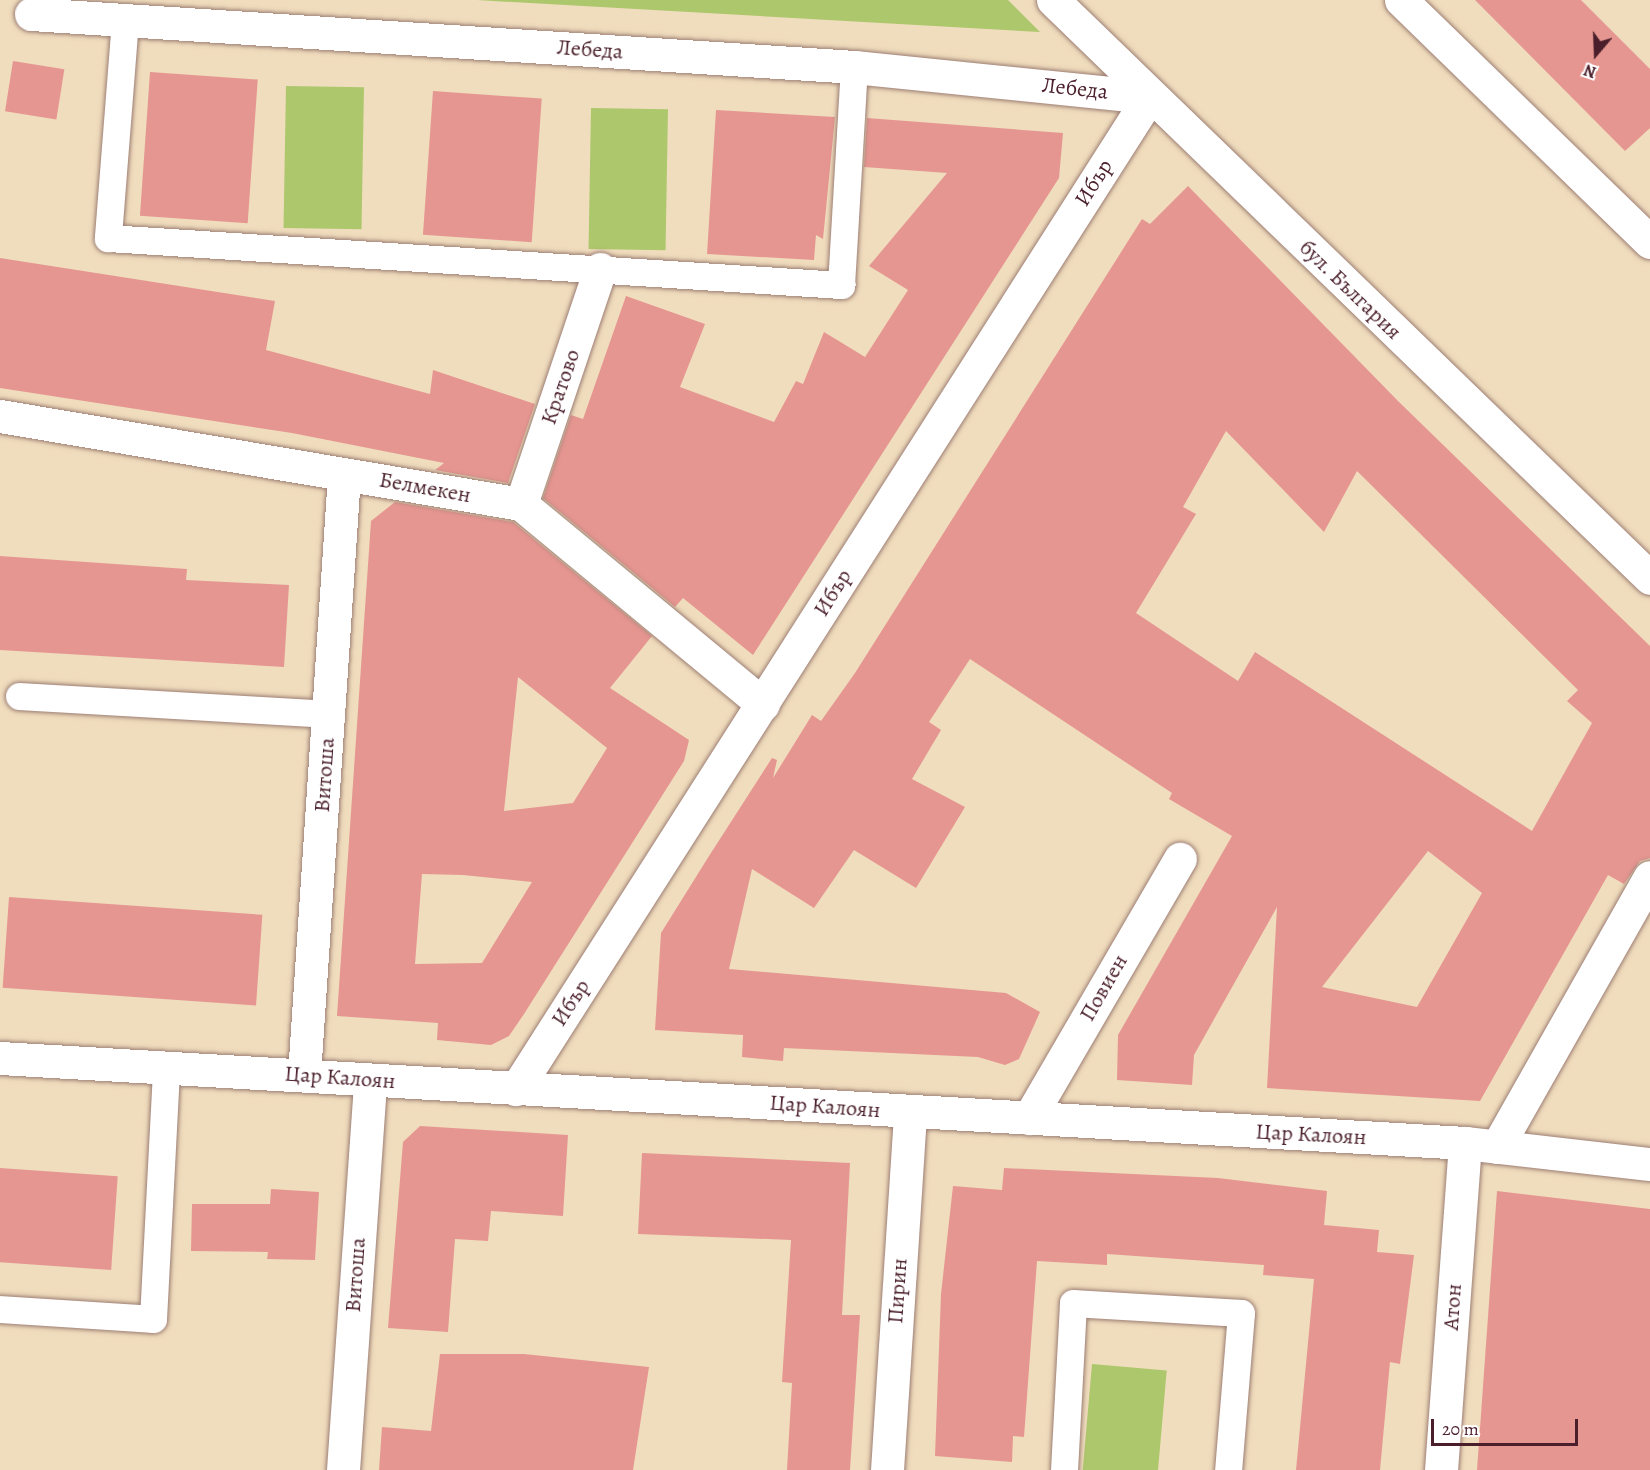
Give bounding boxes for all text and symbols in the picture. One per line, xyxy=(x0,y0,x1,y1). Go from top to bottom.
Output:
north arrow xyxy=(1566,24,1626,84)
street label: Лебеда xyxy=(556,35,624,65)
text: N xyxy=(1581,59,1599,83)
street label: Лебеда xyxy=(1041,72,1109,106)
street label: Ибър xyxy=(1069,155,1119,211)
street label: бул. България xyxy=(1293,235,1407,345)
street label: Кратово xyxy=(536,346,586,428)
street label: Белмекен xyxy=(377,467,473,509)
street label: Ибър xyxy=(808,565,858,621)
street label: Витоша xyxy=(309,737,341,813)
street label: Повиен xyxy=(1074,950,1134,1026)
street label: Ибър xyxy=(546,975,596,1031)
street label: Цар Калоян xyxy=(284,1061,396,1095)
street label: Цар Калоян xyxy=(769,1090,881,1124)
street label: Цар Калоян xyxy=(1255,1119,1367,1151)
street label: Витоша xyxy=(340,1237,372,1313)
street label: Пирин xyxy=(883,1257,913,1325)
street label: Атон xyxy=(1438,1283,1468,1331)
scale bar xyxy=(1434,1407,1581,1445)
text: 20 m xyxy=(1442,1417,1479,1441)

